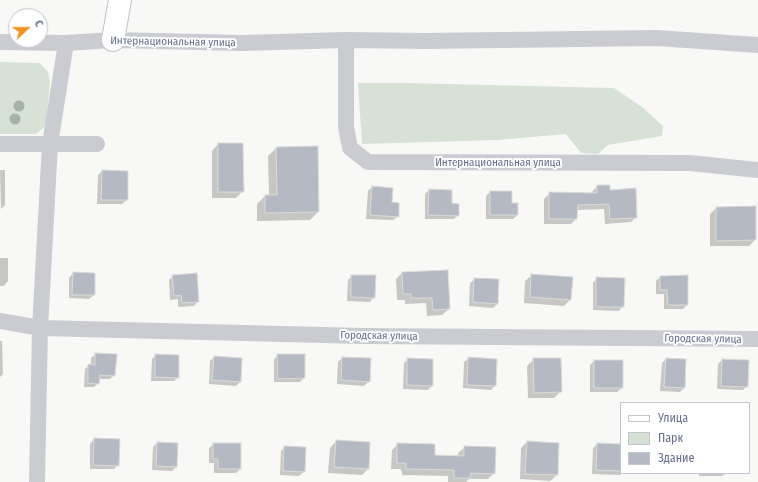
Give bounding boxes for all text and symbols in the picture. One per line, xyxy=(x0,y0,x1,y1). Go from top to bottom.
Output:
north arrow xyxy=(8,8,48,48)
text: С xyxy=(32,19,46,29)
street label: Интернациональная улица xyxy=(110,34,236,50)
street label: Интернациональная улица xyxy=(435,156,561,170)
street label: Городская улица xyxy=(340,329,418,343)
street label: Городская улица xyxy=(664,332,742,346)
legend xyxy=(620,402,750,474)
text: Улица xyxy=(658,411,688,425)
text: Парк xyxy=(658,431,683,445)
text: Здание xyxy=(658,451,694,465)

